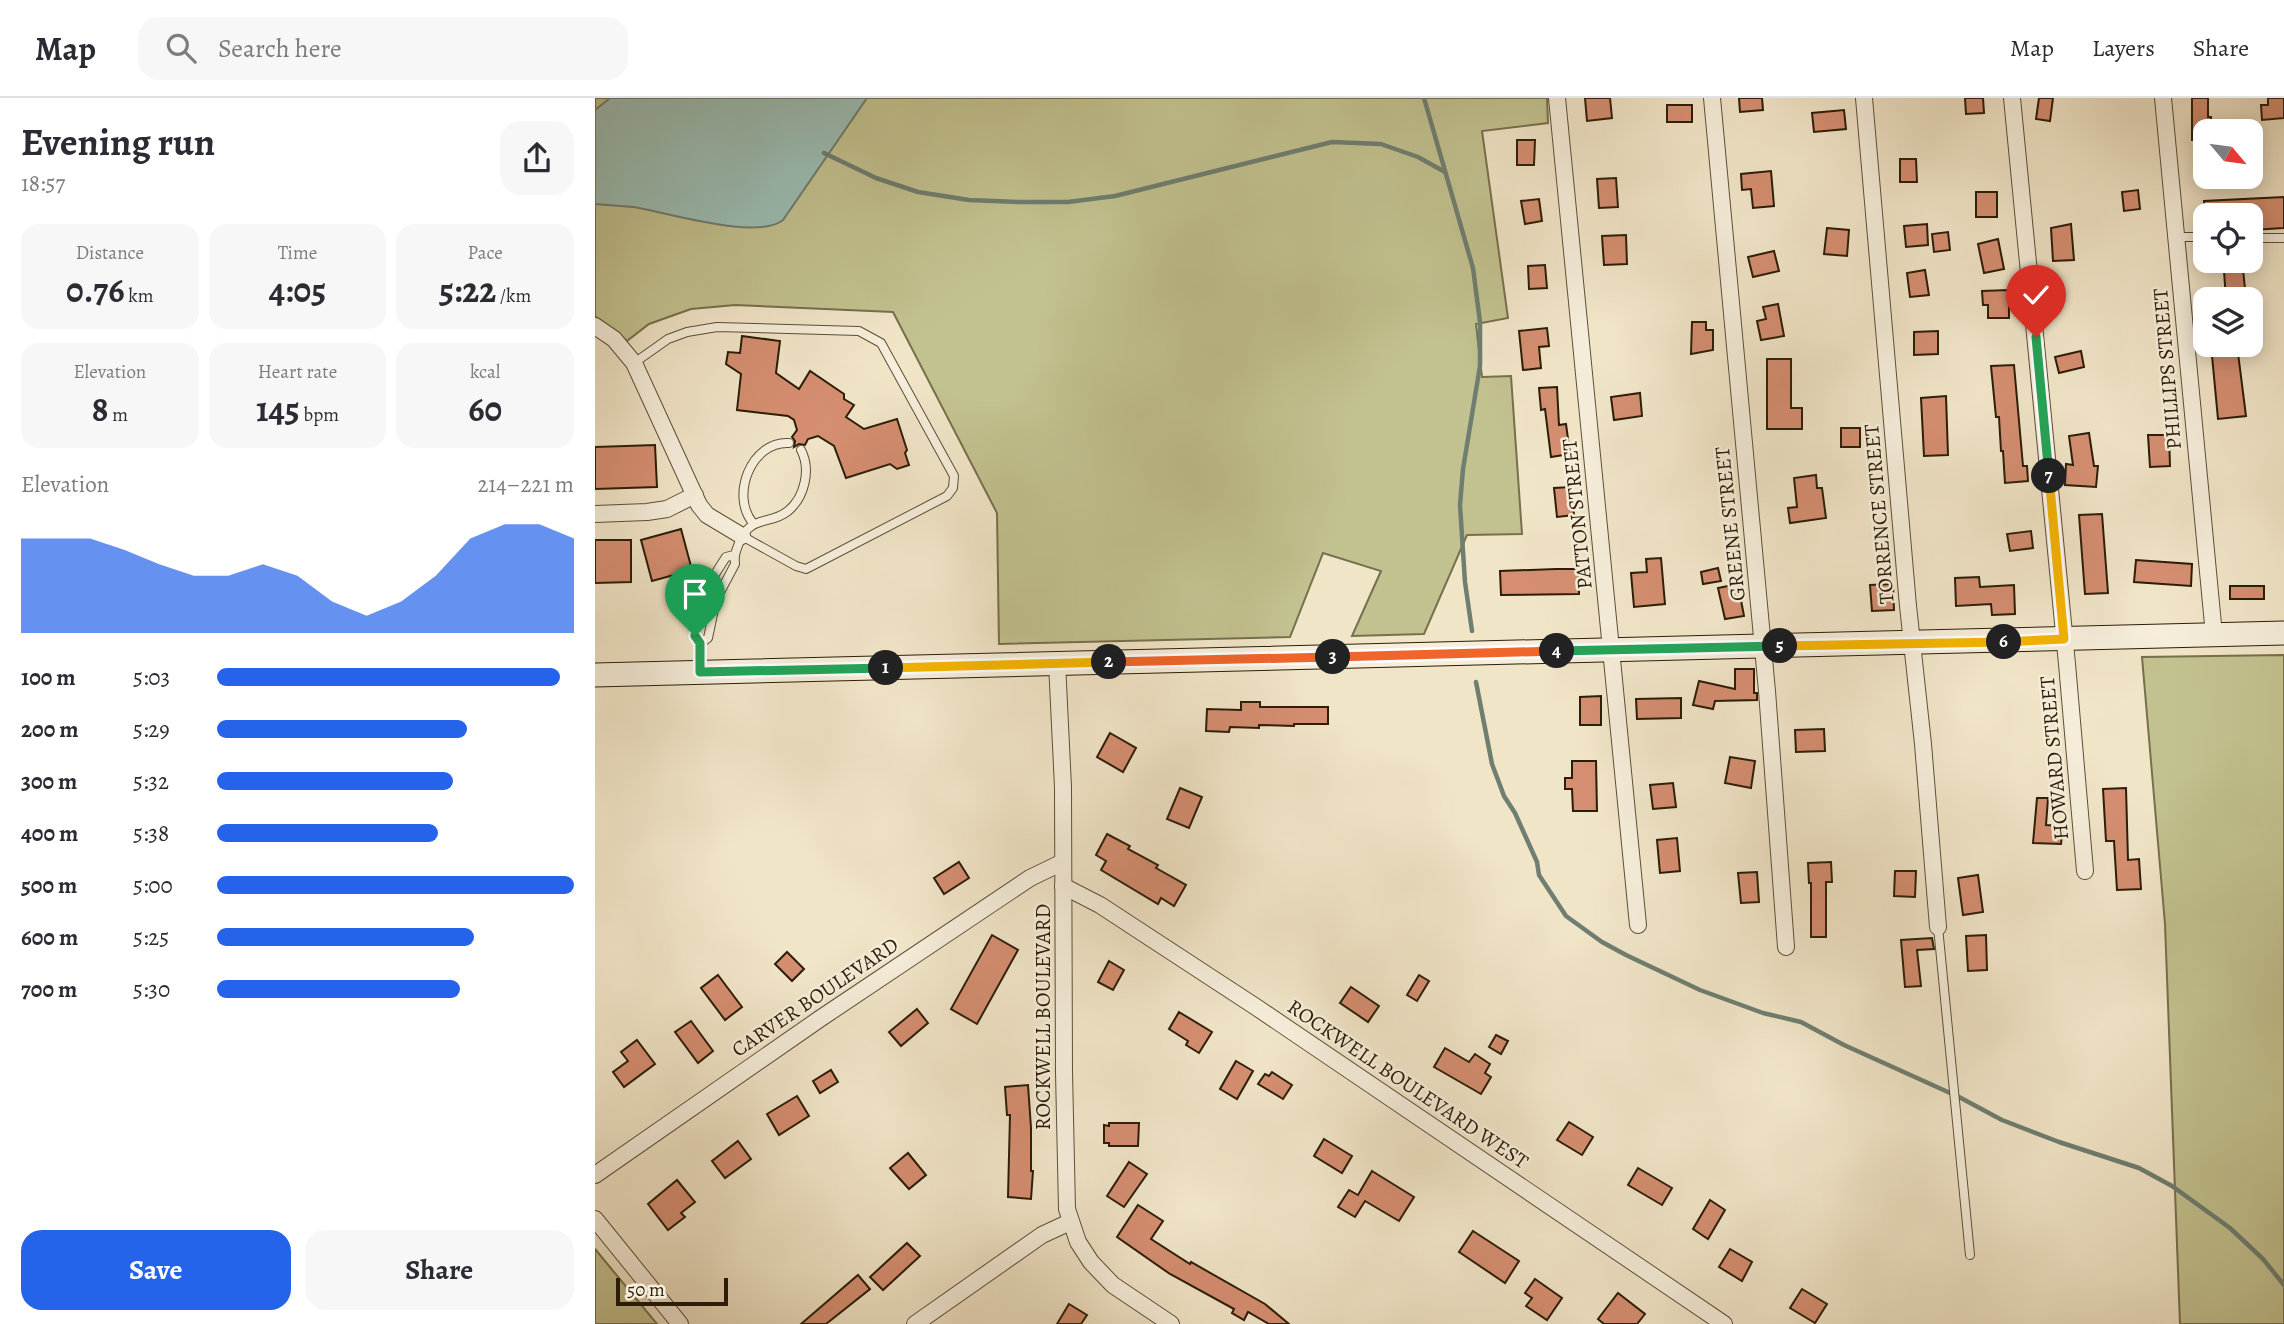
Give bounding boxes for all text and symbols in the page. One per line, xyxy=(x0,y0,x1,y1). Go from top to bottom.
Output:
search box xyxy=(138,17,628,80)
text: Map xyxy=(35,26,96,71)
icon: search xyxy=(162,29,200,67)
text: Search here xyxy=(218,31,342,66)
text: Map xyxy=(2010,32,2054,64)
text: Layers xyxy=(2092,32,2155,64)
text: Share xyxy=(2193,32,2249,64)
text: Evening run xyxy=(21,116,215,168)
north arrow xyxy=(2193,119,2263,189)
map controls xyxy=(2193,119,2263,357)
button: share xyxy=(500,121,574,195)
text: 18:57 xyxy=(21,168,65,199)
button: locate xyxy=(2193,203,2263,273)
text: Distance xyxy=(76,240,144,266)
text: Time xyxy=(278,240,317,266)
text: Pace xyxy=(468,240,503,266)
pin xyxy=(2006,265,2066,337)
text: 0.76 xyxy=(66,266,125,314)
text: 4:05 xyxy=(269,266,326,314)
text: 5:22 xyxy=(439,266,496,314)
icon: check xyxy=(2017,276,2055,314)
text: km xyxy=(125,283,154,309)
text: /km xyxy=(496,283,531,309)
street label: PHILLIPS STREET xyxy=(2146,287,2188,451)
button: layers xyxy=(2193,287,2263,357)
text: Elevation xyxy=(73,359,146,385)
text: Heart rate xyxy=(258,359,337,385)
text: kcal xyxy=(470,359,500,385)
text: 8 xyxy=(92,385,108,433)
text: 145 xyxy=(256,385,300,433)
text: 60 xyxy=(468,385,502,433)
text: m xyxy=(108,402,128,428)
text: bpm xyxy=(300,402,339,428)
street label: TORRENCE STREET xyxy=(1857,422,1901,605)
street label: PATTON STREET xyxy=(1555,437,1599,591)
street label: GREENE STREET xyxy=(1708,445,1752,603)
pin: 7 xyxy=(2031,458,2067,494)
text: 7 xyxy=(2044,462,2053,488)
text: Elevation xyxy=(21,469,109,500)
text: 214–221 m xyxy=(477,469,574,500)
pin xyxy=(665,564,725,636)
icon: arrive xyxy=(676,575,714,613)
pin: 6 xyxy=(1987,624,2021,660)
pin: 5 xyxy=(1763,628,1797,664)
text: 6 xyxy=(1999,628,2008,654)
text: 5 xyxy=(1775,632,1784,658)
pin: 4 xyxy=(1539,634,1574,668)
text: 4 xyxy=(1552,637,1561,663)
pin: 3 xyxy=(1315,640,1351,674)
text: 3 xyxy=(1328,643,1337,669)
pin: 2 xyxy=(1091,644,1127,680)
text: 2 xyxy=(1104,648,1113,674)
pin: 1 xyxy=(869,650,903,686)
text: 1 xyxy=(882,654,889,680)
text: 100 m xyxy=(21,662,76,693)
text: 5:03 xyxy=(133,662,170,693)
street label: HOWARD STREET xyxy=(2033,674,2075,841)
text: 200 m xyxy=(21,714,79,745)
text: 5:29 xyxy=(133,714,170,745)
text: 300 m xyxy=(21,766,77,797)
text: 5:32 xyxy=(133,766,169,797)
text: 400 m xyxy=(21,818,78,849)
text: 5:38 xyxy=(133,818,169,849)
text: 500 m xyxy=(21,870,77,901)
text: 5:00 xyxy=(133,870,173,901)
street label: ROCKWELL BOULEVARD xyxy=(1029,904,1057,1130)
text: 600 m xyxy=(21,922,78,953)
text: 5:25 xyxy=(133,922,169,953)
street label: CARVER BOULEVARD xyxy=(726,931,904,1063)
text: 700 m xyxy=(21,974,77,1005)
text: 5:30 xyxy=(133,974,170,1005)
street label: ROCKWELL BOULEVARD WEST xyxy=(1282,993,1534,1176)
button: Save xyxy=(21,1230,291,1310)
button: Share xyxy=(305,1230,574,1310)
scale bar xyxy=(616,1275,728,1307)
text: 50 m xyxy=(627,1277,665,1303)

